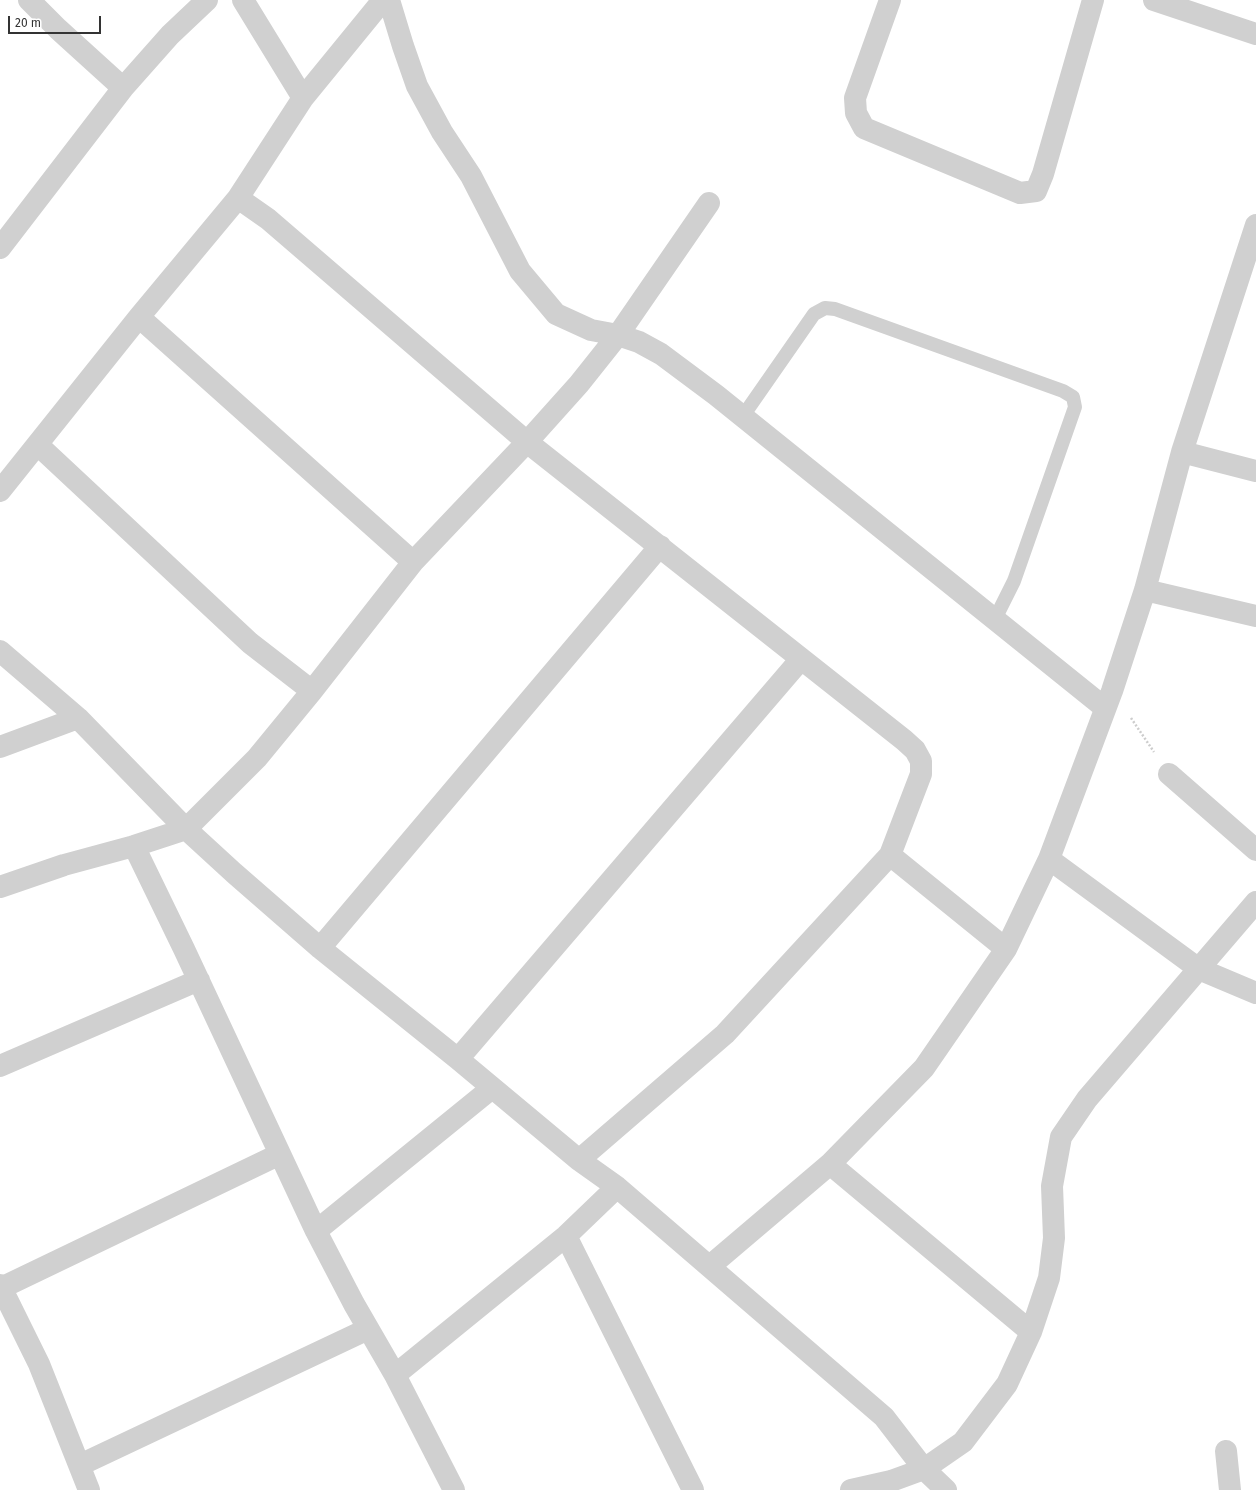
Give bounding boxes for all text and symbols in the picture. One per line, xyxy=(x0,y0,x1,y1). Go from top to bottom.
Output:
scale bar xyxy=(10,8,103,34)
text: 20 m xyxy=(15,16,41,30)

